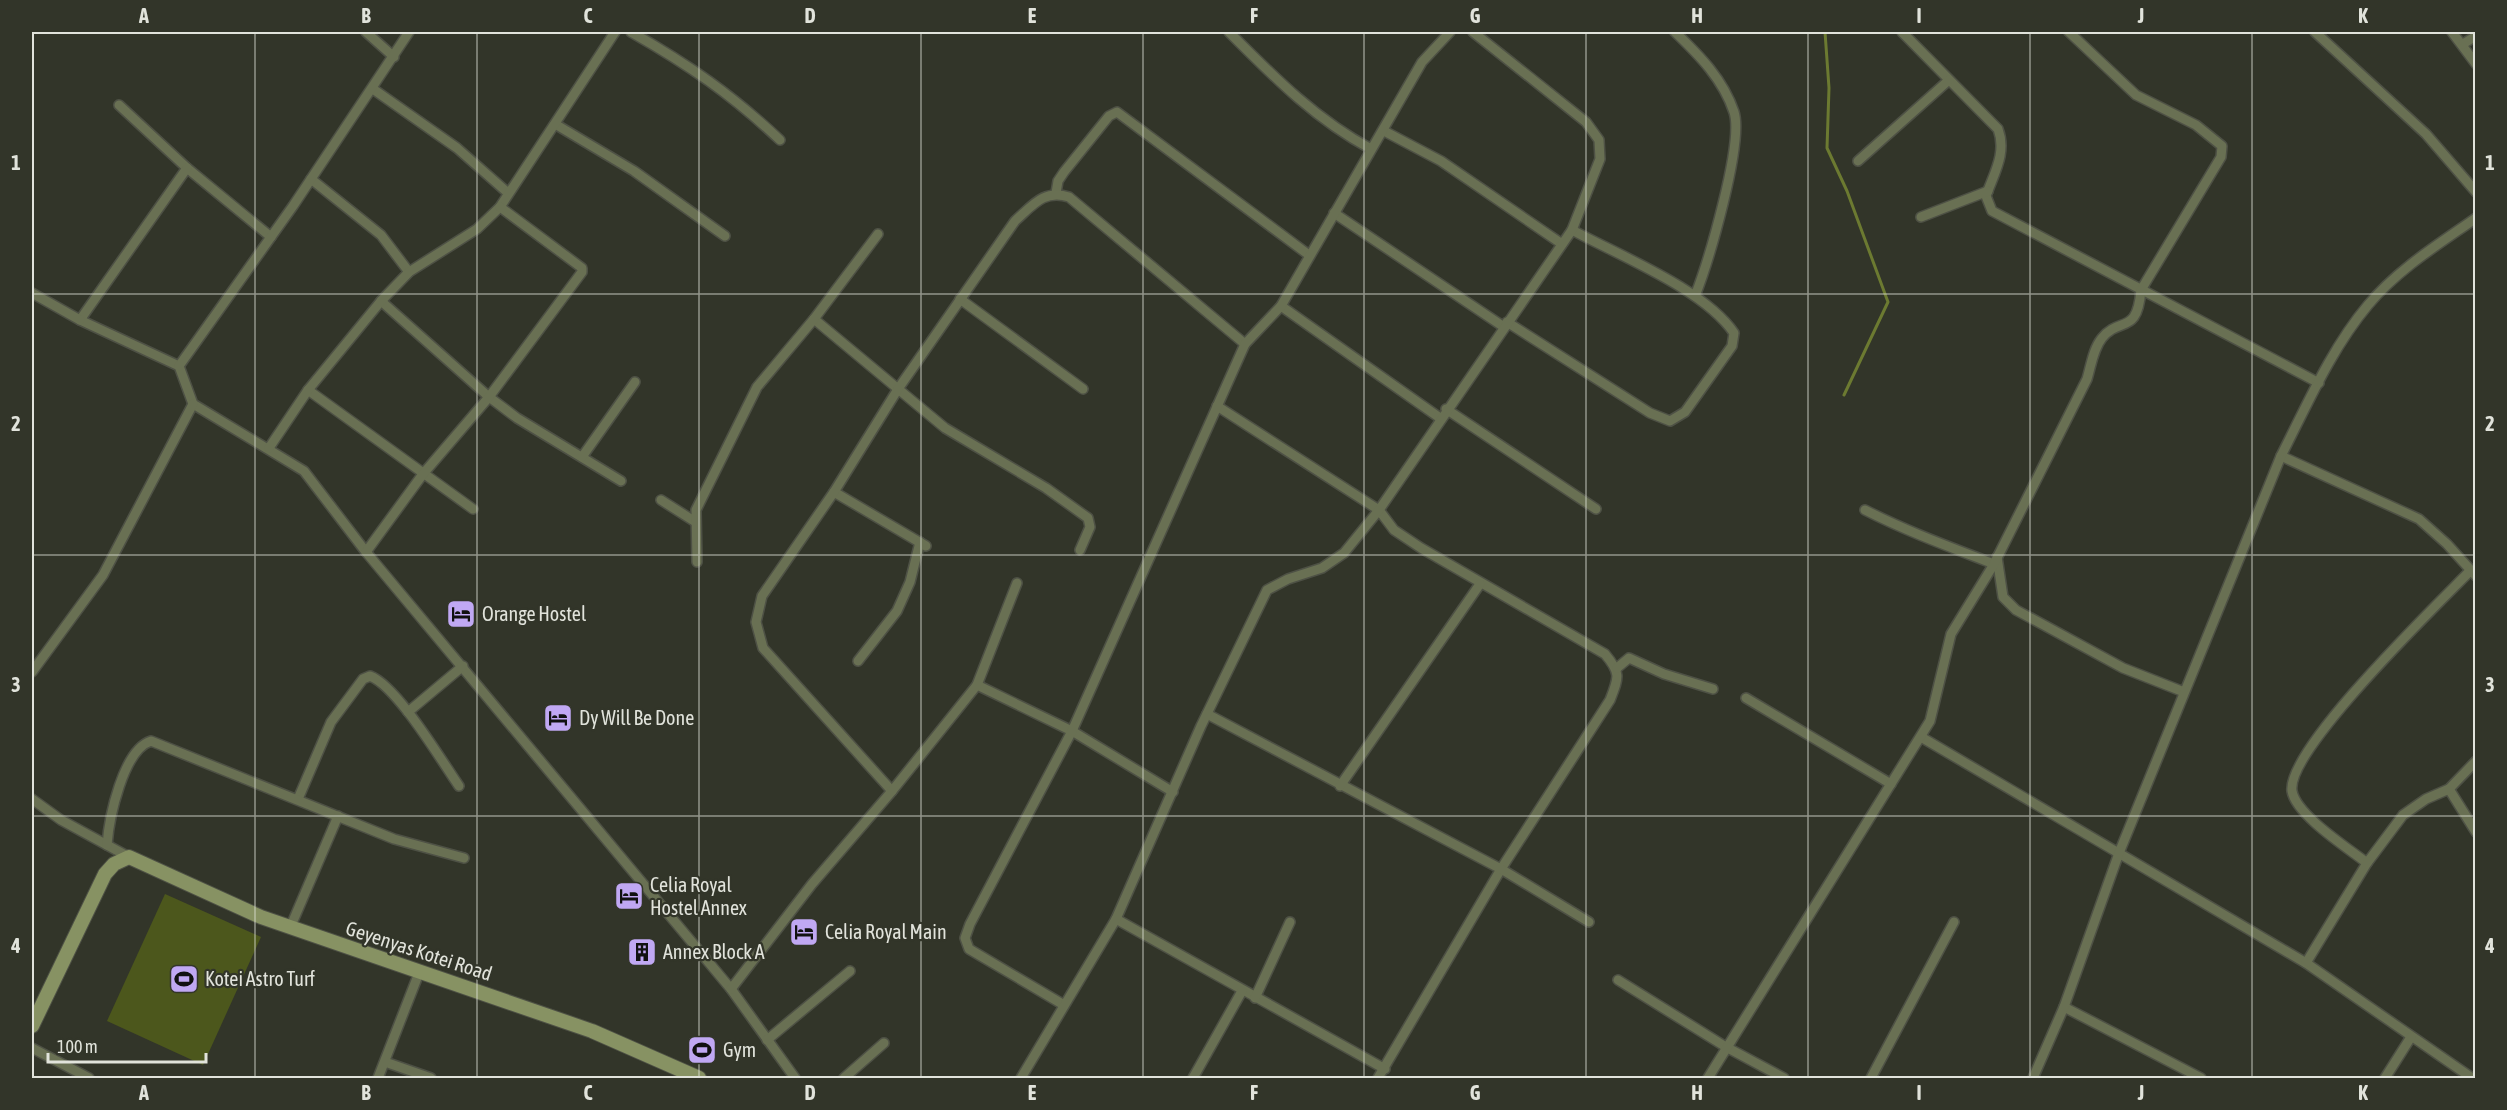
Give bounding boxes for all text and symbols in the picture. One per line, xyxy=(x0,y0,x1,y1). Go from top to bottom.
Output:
text: A xyxy=(138,4,149,27)
text: B xyxy=(361,4,371,27)
text: C xyxy=(584,4,593,27)
text: D xyxy=(804,4,816,27)
text: E xyxy=(1028,4,1037,27)
text: F xyxy=(1250,4,1258,27)
text: G xyxy=(1470,4,1481,27)
text: H xyxy=(1691,4,1703,27)
text: I xyxy=(1916,4,1922,27)
text: J xyxy=(2137,4,2144,27)
text: K xyxy=(2358,4,2368,27)
text: 1 xyxy=(11,151,21,174)
text: 1 xyxy=(2485,151,2495,174)
text: 2 xyxy=(11,412,21,435)
text: 2 xyxy=(2485,412,2495,435)
hotel icon: Orange Hostel xyxy=(445,598,477,630)
place label: Orange Hostel xyxy=(482,602,587,625)
text: 3 xyxy=(11,673,21,696)
text: 3 xyxy=(2485,673,2495,696)
hotel icon: Dy Will Be Done xyxy=(542,702,574,734)
place label: Dy Will Be Done xyxy=(579,706,694,729)
place label: Celia Royal Hostel Annex xyxy=(650,873,747,919)
hotel icon: Celia Royal Hostel Annex xyxy=(613,880,645,912)
street label: Geyenyas Kotei Road xyxy=(343,916,495,985)
hotel icon: Celia Royal Main xyxy=(788,916,820,948)
place label: Celia Royal Main xyxy=(825,920,947,943)
text: 4 xyxy=(10,934,21,957)
text: 4 xyxy=(2484,934,2495,957)
building icon: Annex Block A xyxy=(626,936,658,968)
place label: Annex Block A xyxy=(663,940,765,963)
sports icon: Kotei Astro Turf xyxy=(168,963,200,995)
place label: Kotei Astro Turf xyxy=(205,967,316,990)
scale bar xyxy=(48,1026,206,1064)
sports icon: Gym xyxy=(686,1034,718,1066)
text: 100 m xyxy=(57,1036,98,1057)
place label: Gym xyxy=(723,1038,756,1061)
text: A xyxy=(138,1081,149,1104)
text: B xyxy=(361,1081,371,1104)
text: C xyxy=(584,1081,593,1104)
text: D xyxy=(804,1081,816,1104)
text: E xyxy=(1028,1081,1037,1104)
text: F xyxy=(1250,1081,1258,1104)
text: G xyxy=(1470,1081,1481,1104)
text: H xyxy=(1691,1081,1703,1104)
text: I xyxy=(1916,1081,1922,1104)
text: J xyxy=(2137,1081,2144,1104)
text: K xyxy=(2358,1081,2368,1104)

